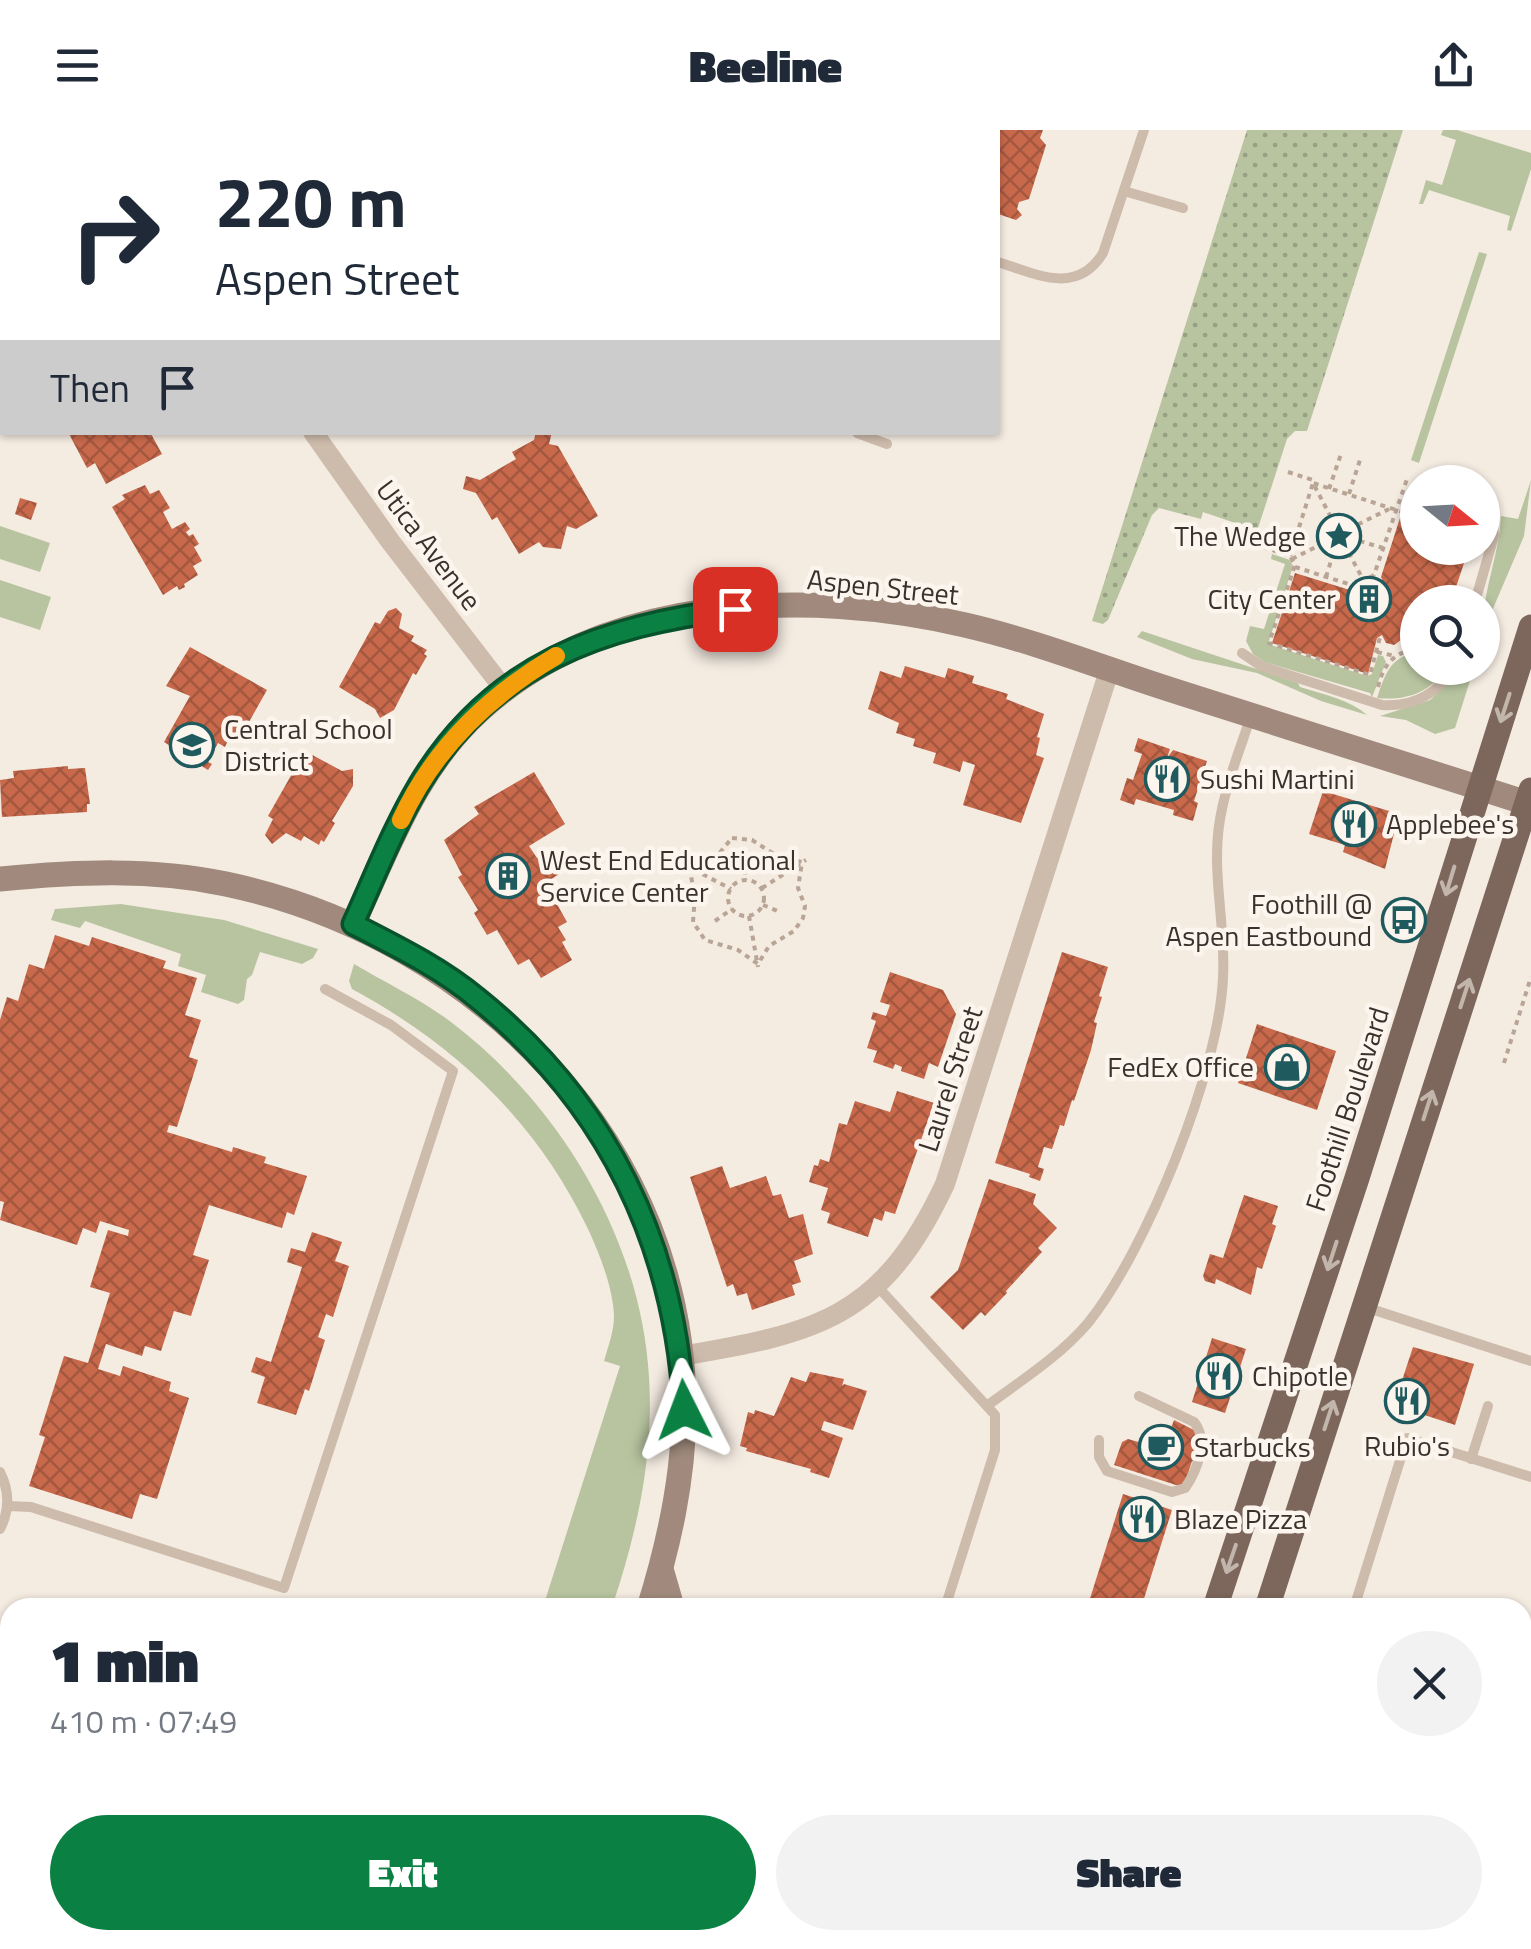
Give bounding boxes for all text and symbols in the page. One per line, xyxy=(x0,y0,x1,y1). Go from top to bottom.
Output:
text: Beeline xyxy=(689,31,842,99)
icon: menu xyxy=(50,38,105,93)
icon: share xyxy=(1426,38,1481,93)
text: 220 m xyxy=(215,148,407,254)
icon: right xyxy=(50,170,180,300)
text: Aspen Street xyxy=(215,244,459,312)
text: Then xyxy=(50,359,130,417)
icon: arrive xyxy=(150,360,205,415)
north arrow xyxy=(1400,465,1500,565)
map controls xyxy=(1400,465,1500,685)
street label: Utica Avenue xyxy=(366,470,493,619)
place icon: The Wedge xyxy=(1316,513,1362,559)
place label: The Wedge xyxy=(1174,514,1306,557)
street label: Aspen Street xyxy=(805,557,961,616)
pin xyxy=(693,567,778,652)
building icon: City Center xyxy=(1346,576,1392,622)
place label: City Center xyxy=(1207,577,1336,620)
icon: arrive xyxy=(708,582,763,637)
button: search xyxy=(1400,585,1500,685)
one-way arrow xyxy=(1495,691,1513,723)
place label: Central School District xyxy=(224,707,393,782)
school or university icon: Central School District xyxy=(169,722,215,768)
restaurant icon: Sushi Martini xyxy=(1144,756,1190,802)
place label: Sushi Martini xyxy=(1200,757,1355,800)
restaurant icon: Applebee's xyxy=(1331,801,1377,847)
place label: Applebee's xyxy=(1386,802,1514,845)
place label: West End Educational Service Center xyxy=(540,838,796,913)
building icon: West End Educational Service Center xyxy=(485,853,531,899)
one-way arrow xyxy=(1439,865,1457,897)
place label: Foothill @ Aspen Eastbound xyxy=(1166,882,1372,957)
bus stop icon: Foothill @ Aspen Eastbound xyxy=(1381,897,1427,943)
one-way arrow xyxy=(1458,978,1476,1009)
street label: Laurel Street xyxy=(906,1000,993,1157)
street label: Foothill Boulevard xyxy=(1293,1001,1400,1217)
shop icon: FedEx Office xyxy=(1264,1044,1310,1090)
place label: FedEx Office xyxy=(1107,1045,1254,1088)
one-way arrow xyxy=(1421,1090,1439,1122)
one-way arrow xyxy=(1321,1240,1339,1271)
restaurant icon: Chipotle xyxy=(1196,1353,1242,1399)
place label: Chipotle xyxy=(1252,1354,1348,1397)
position arrow xyxy=(632,1358,736,1462)
restaurant icon: Rubio's xyxy=(1384,1378,1430,1424)
one-way arrow xyxy=(1321,1399,1339,1431)
cafe icon: Starbucks xyxy=(1138,1424,1184,1470)
place label: Rubio's xyxy=(1364,1424,1450,1467)
place label: Starbucks xyxy=(1194,1425,1311,1468)
restaurant icon: Blaze Pizza xyxy=(1119,1496,1165,1542)
place label: Blaze Pizza xyxy=(1174,1497,1307,1540)
one-way arrow xyxy=(1220,1543,1238,1575)
text: 1 min xyxy=(50,1614,199,1705)
button: close xyxy=(1377,1631,1482,1736)
text: 410 m · 07:49 xyxy=(50,1697,237,1745)
button: Exit xyxy=(50,1815,756,1930)
button: Share xyxy=(776,1815,1482,1930)

